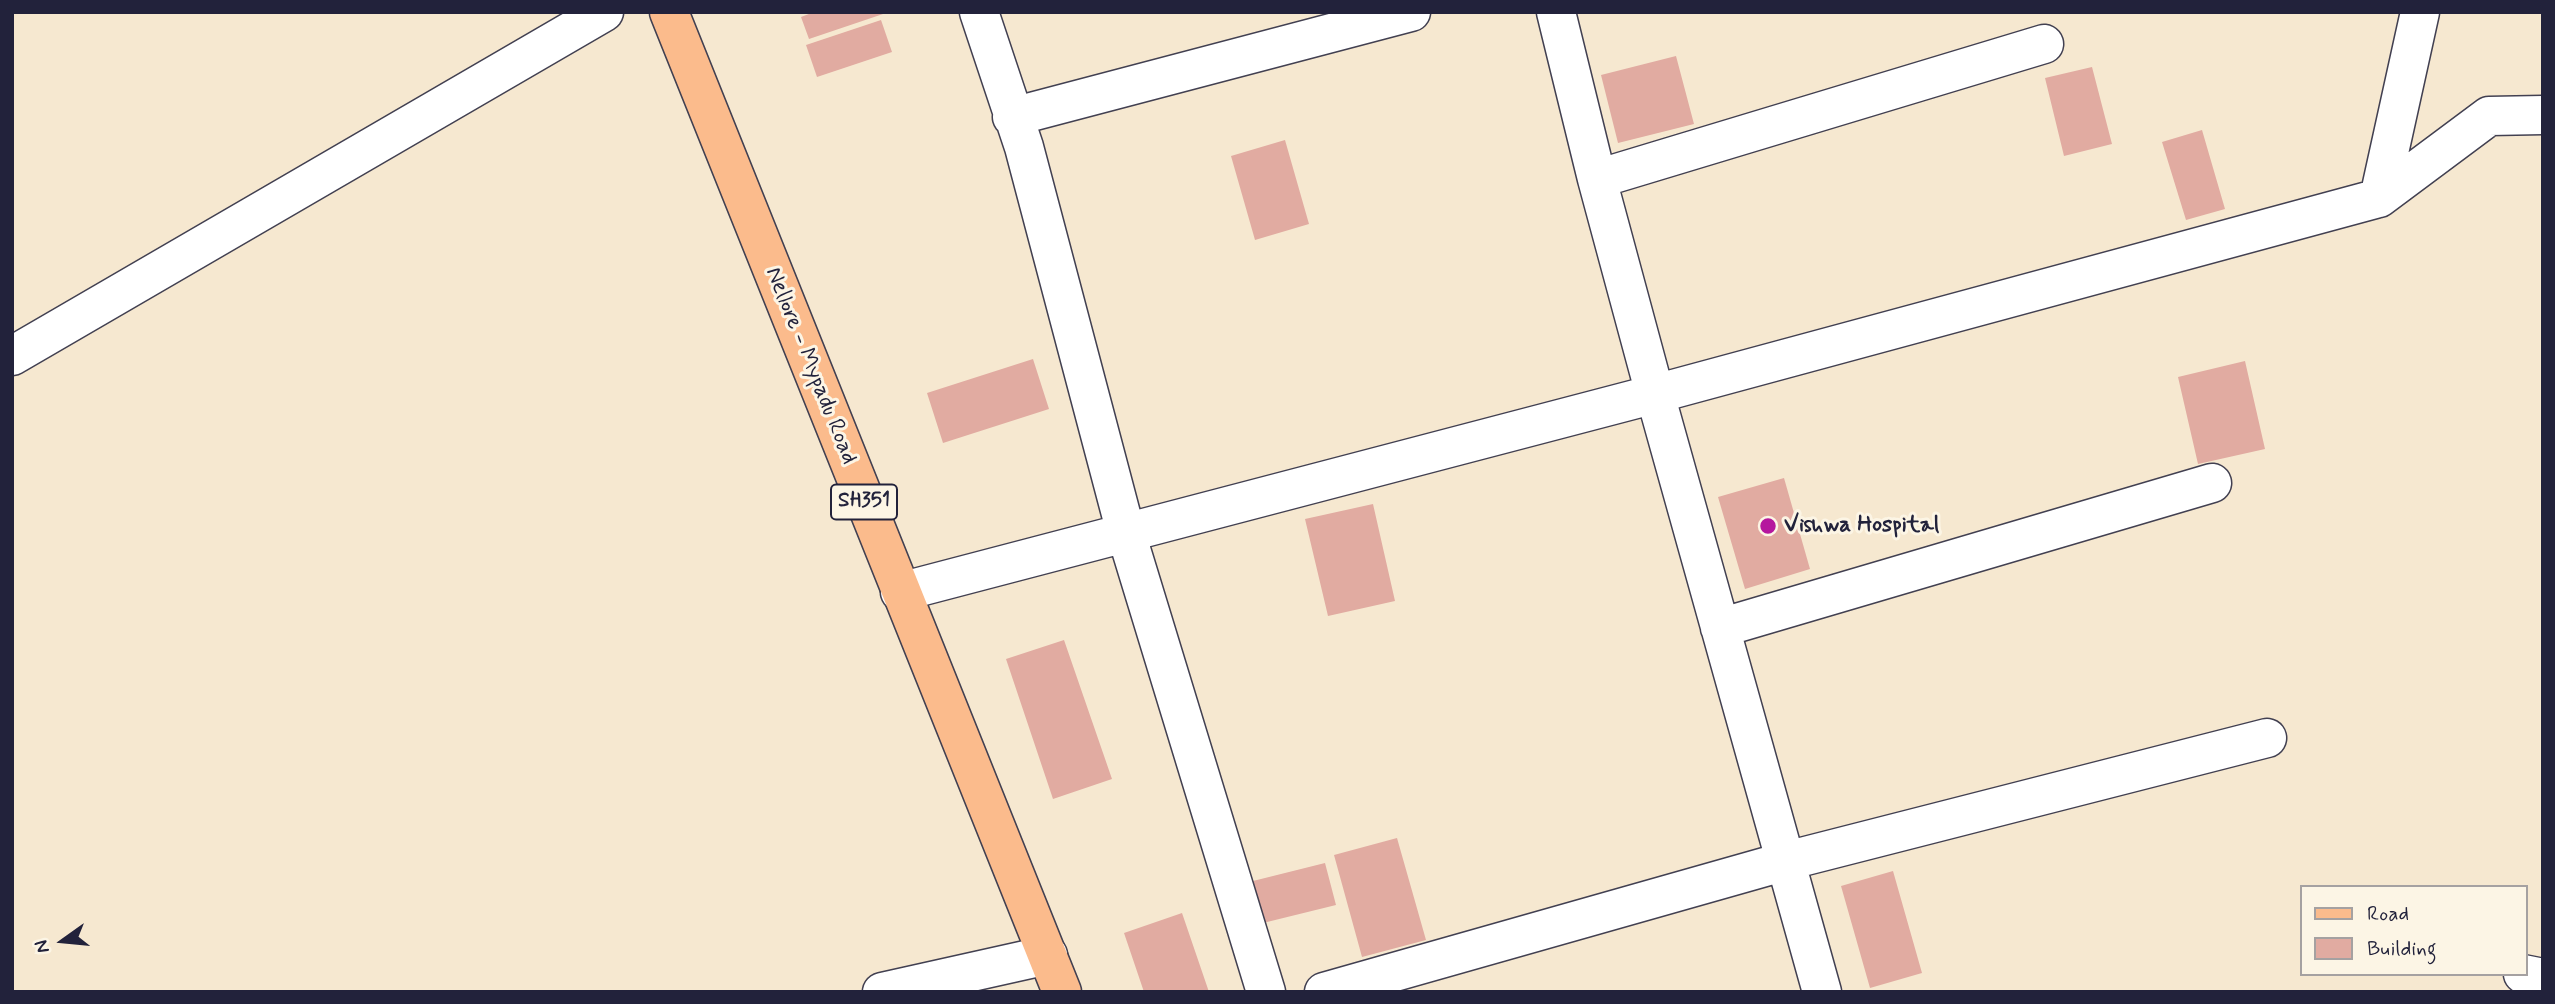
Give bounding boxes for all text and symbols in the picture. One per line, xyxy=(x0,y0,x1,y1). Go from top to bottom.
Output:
street label: Nellore - Mypadu Road xyxy=(758,263,862,469)
road number: SH351 xyxy=(831,484,897,520)
place label: Vishwa Hospital xyxy=(1784,512,1939,540)
marker: Vishwa Hospital xyxy=(1758,516,1778,536)
legend xyxy=(2300,885,2527,976)
text: Road xyxy=(2367,900,2409,928)
north arrow xyxy=(28,906,98,976)
text: Building xyxy=(2367,935,2437,963)
text: N xyxy=(29,937,56,956)

